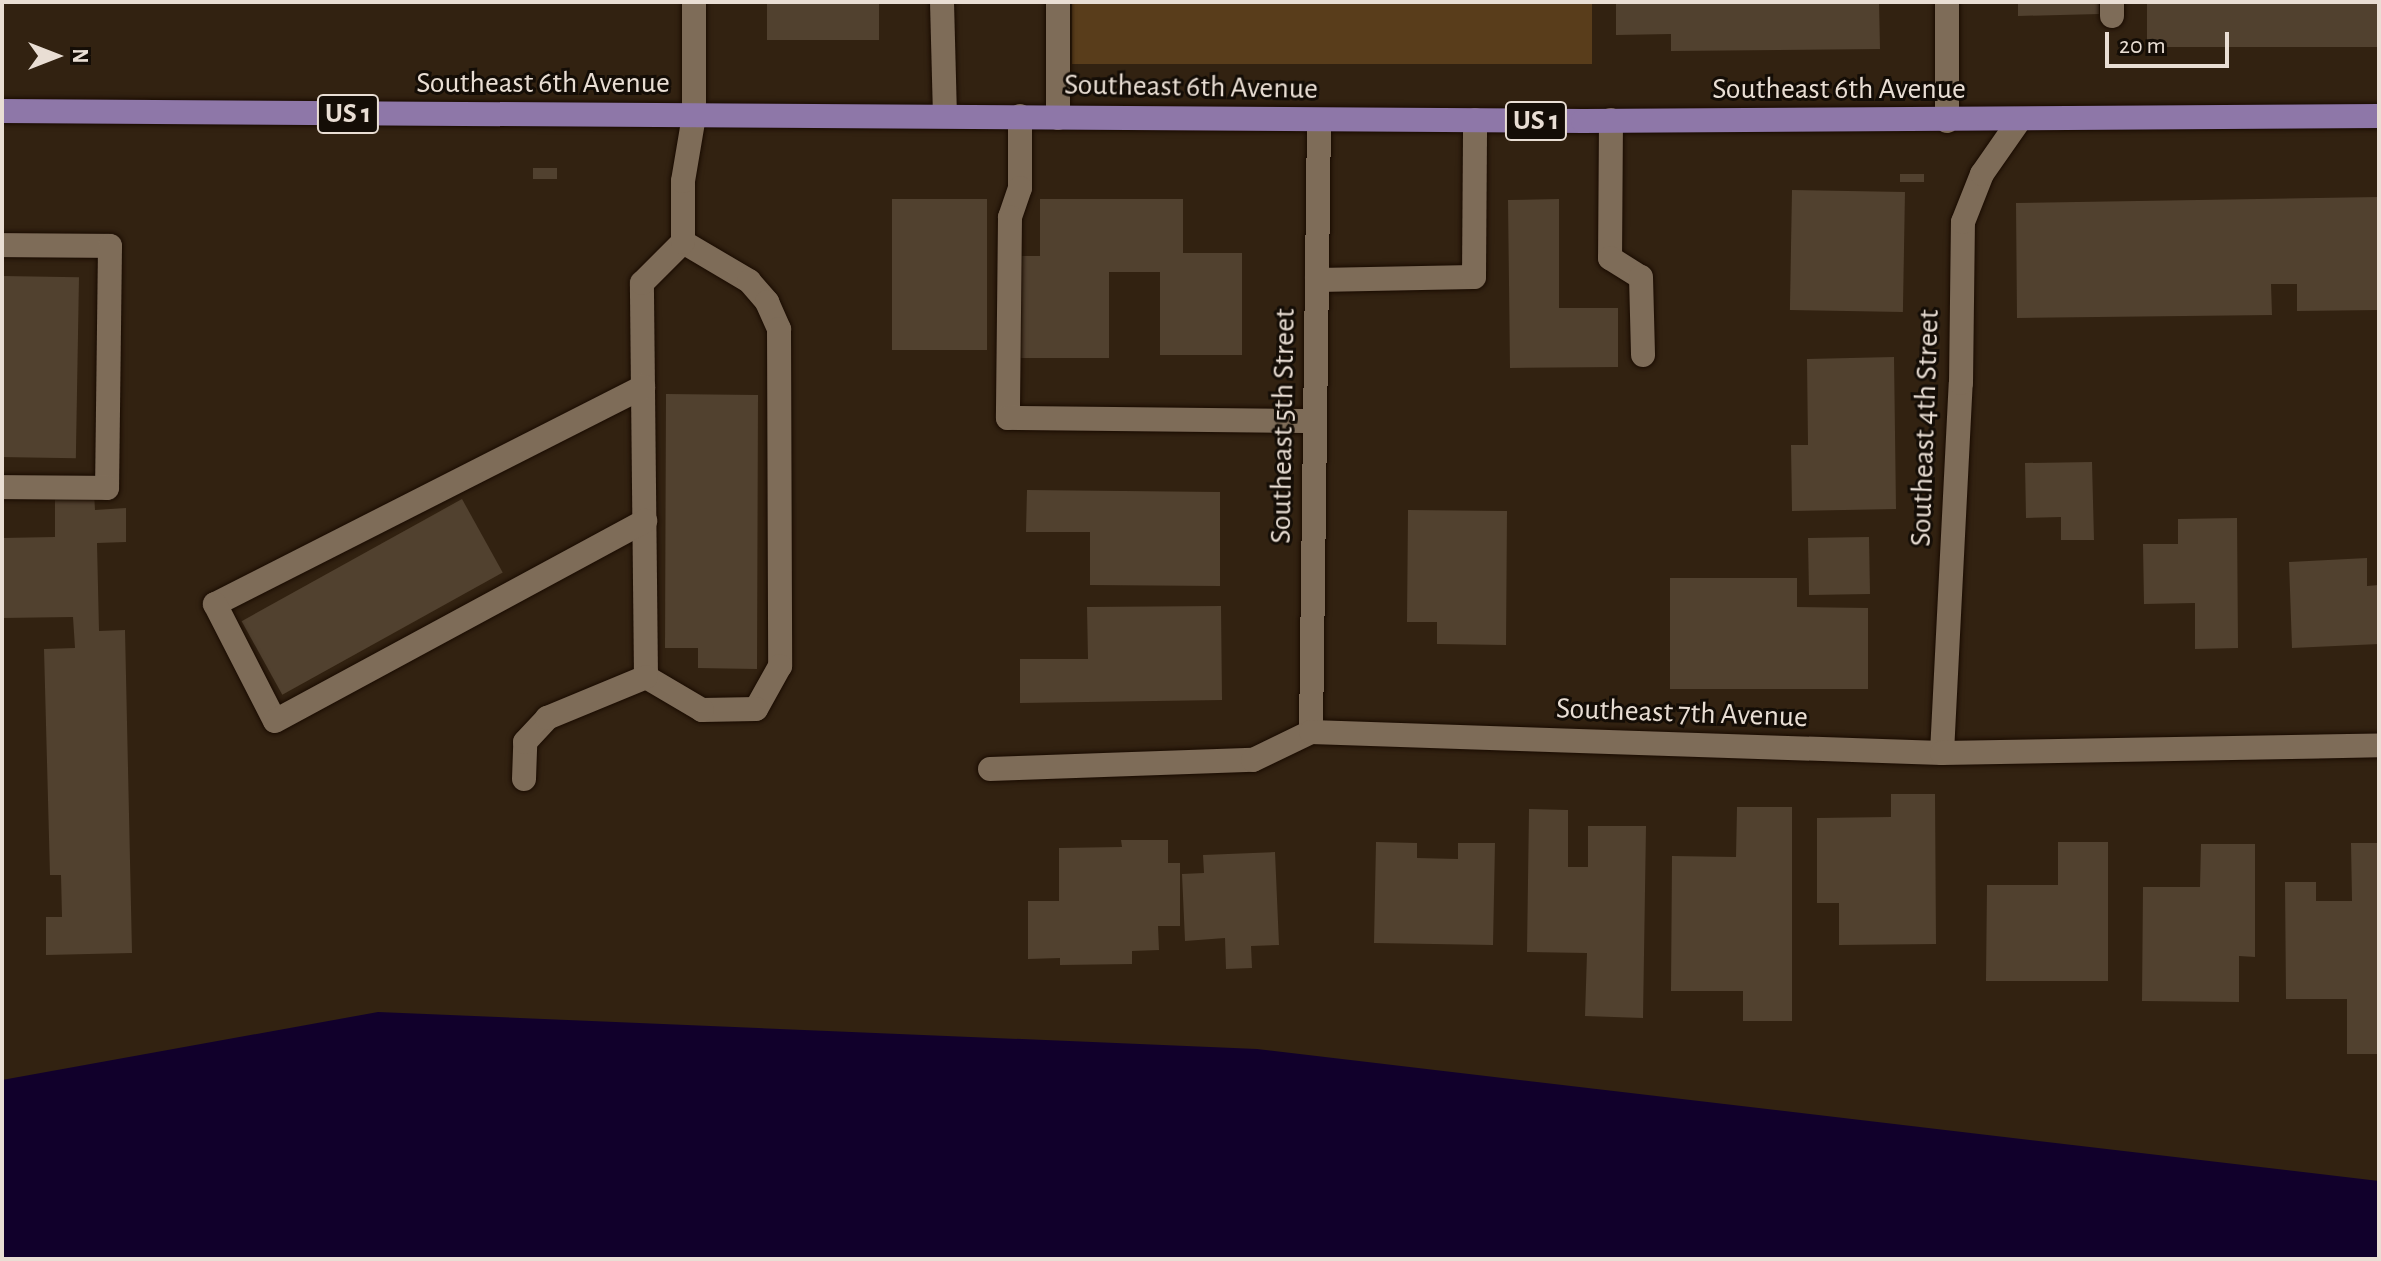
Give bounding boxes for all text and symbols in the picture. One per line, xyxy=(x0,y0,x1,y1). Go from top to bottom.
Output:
north arrow xyxy=(16,16,96,96)
scale bar xyxy=(2109,16,2233,66)
text: 20 m xyxy=(2119,34,2166,58)
text: N xyxy=(69,48,91,64)
street label: Southeast 6th Avenue xyxy=(416,65,670,101)
street label: Southeast 6th Avenue xyxy=(1064,67,1318,107)
street label: Southeast 6th Avenue xyxy=(1712,71,1966,107)
road number: US 1 xyxy=(316,90,380,138)
road number: US 1 xyxy=(1504,97,1568,145)
street label: Southeast 5th Street xyxy=(1263,308,1303,544)
street label: Southeast 4th Street xyxy=(1903,309,1947,547)
street label: Southeast 7th Avenue xyxy=(1555,691,1809,735)

